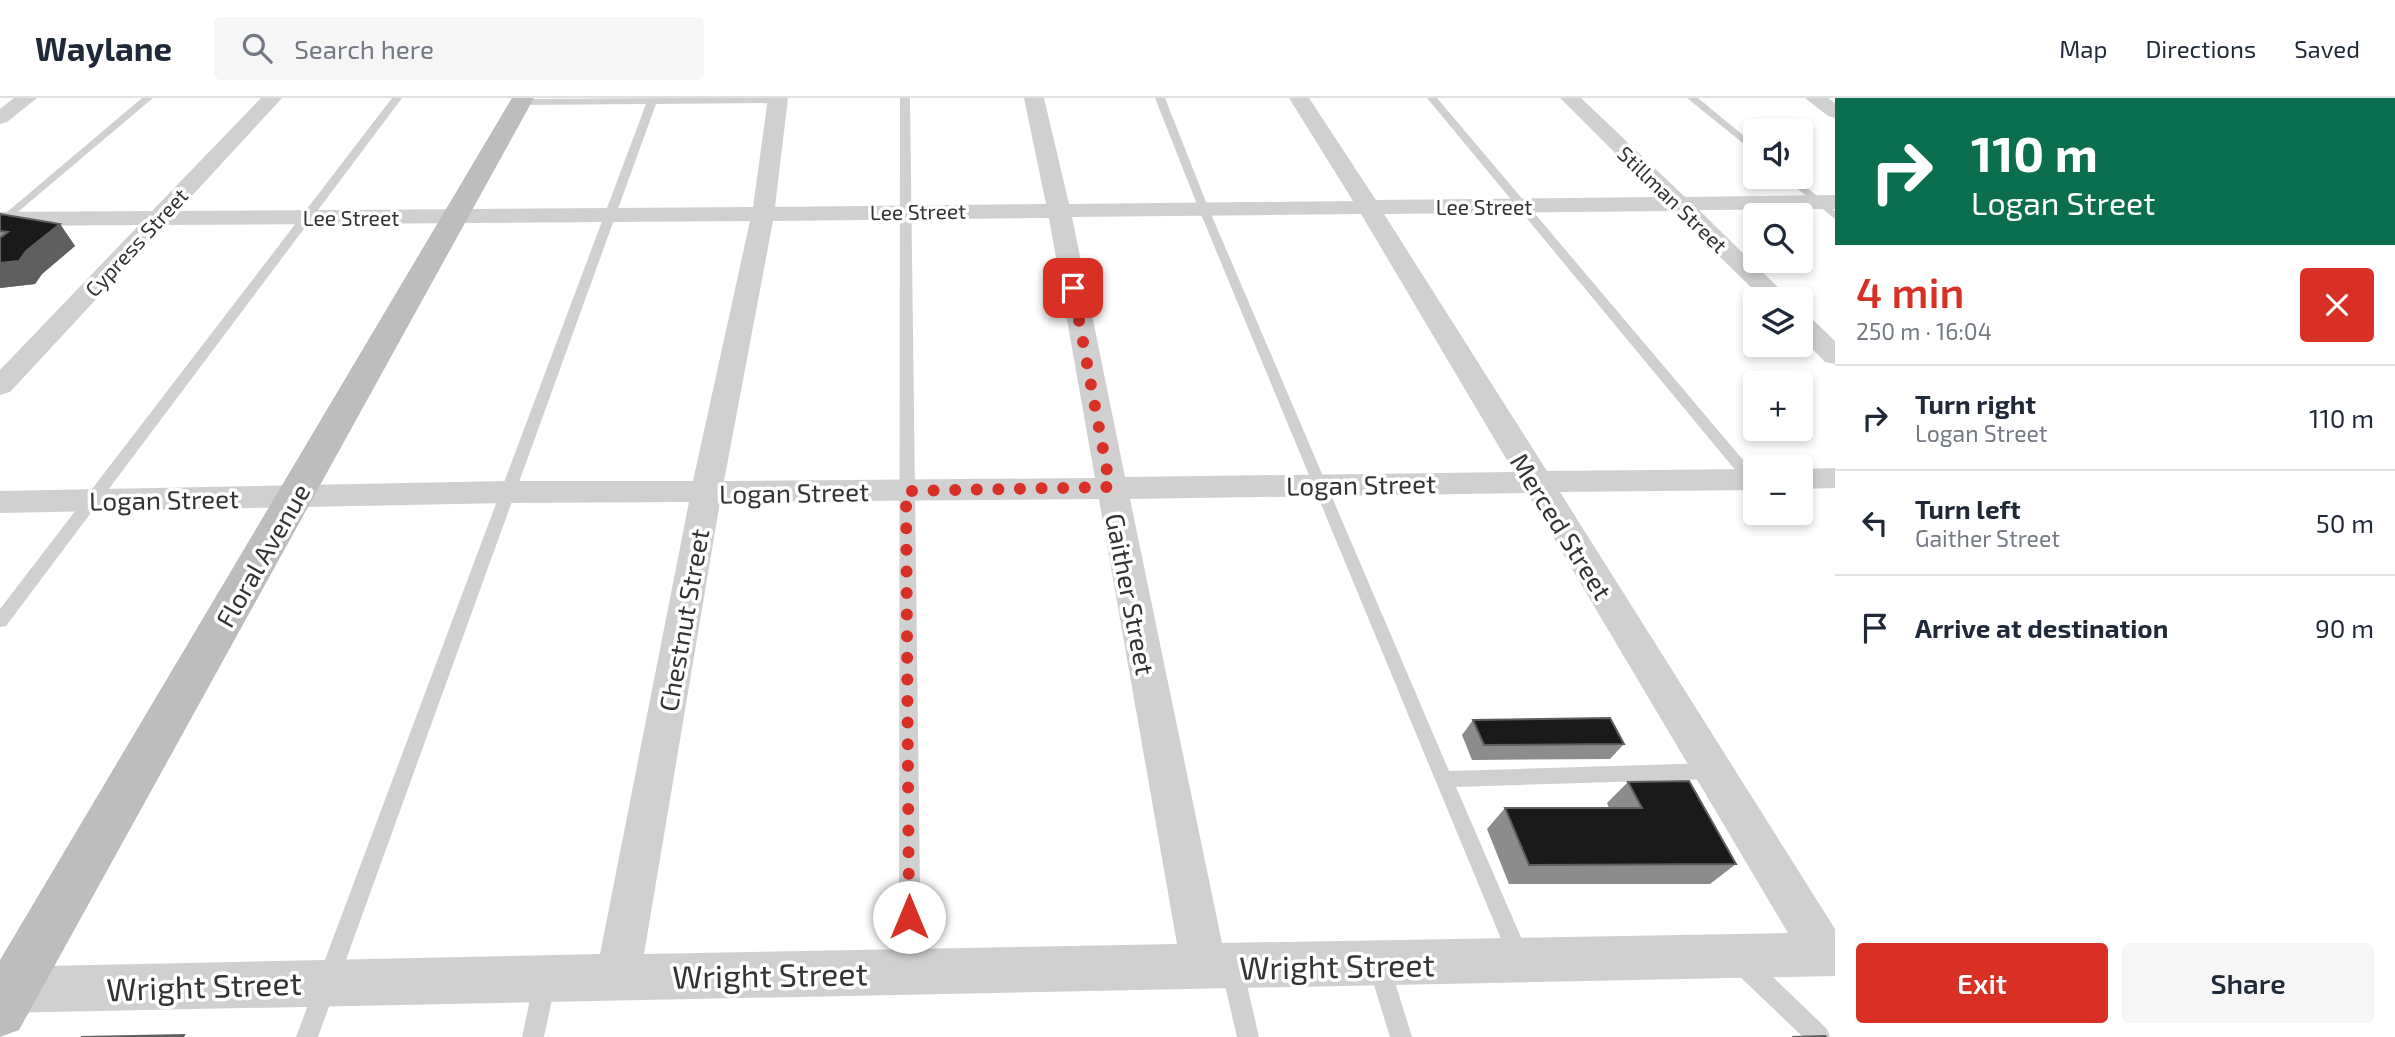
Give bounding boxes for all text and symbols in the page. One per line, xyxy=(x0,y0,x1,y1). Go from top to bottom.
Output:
search box xyxy=(214,17,704,80)
text: Waylane xyxy=(35,28,172,68)
icon: search xyxy=(238,29,276,67)
text: Search here xyxy=(294,33,434,64)
text: Map xyxy=(2059,34,2107,63)
text: Directions xyxy=(2145,34,2256,63)
text: Saved xyxy=(2294,34,2360,63)
map controls xyxy=(1743,119,1813,525)
button: sound xyxy=(1743,119,1813,189)
text: 110 m xyxy=(1971,123,2098,182)
icon: right xyxy=(1856,126,1947,217)
street label: Stillman Street xyxy=(1613,141,1733,257)
street label: Cypress Street xyxy=(80,183,192,301)
text: Logan Street xyxy=(1971,183,2155,221)
street label: Lee Street xyxy=(1436,194,1532,219)
street label: Lee Street xyxy=(870,198,966,224)
button: search xyxy=(1743,203,1813,273)
street label: Lee Street xyxy=(303,205,399,230)
pin xyxy=(1043,258,1103,318)
text: 4 min xyxy=(1856,266,1965,316)
button: close xyxy=(2300,268,2374,342)
icon: arrive xyxy=(1054,269,1092,307)
button: layers xyxy=(1743,287,1813,357)
text: 250 m · 16:04 xyxy=(1856,317,1992,345)
button: + xyxy=(1743,371,1813,441)
text: Turn right xyxy=(1915,388,2036,419)
icon: right xyxy=(1856,399,1894,437)
text: 110 m xyxy=(2309,402,2374,433)
text: Logan Street xyxy=(1915,419,2048,447)
street label: Merced Street xyxy=(1505,447,1619,605)
button: − xyxy=(1743,455,1813,525)
street label: Logan Street xyxy=(1286,467,1436,501)
street label: Logan Street xyxy=(719,475,869,509)
street label: Floral Avenue xyxy=(208,478,316,632)
street label: Logan Street xyxy=(89,482,239,516)
text: Turn left xyxy=(1915,493,2021,524)
icon: left xyxy=(1856,504,1894,542)
text: 50 m xyxy=(2316,507,2374,538)
street label: Gaither Street xyxy=(1100,511,1162,678)
text: Gaither Street xyxy=(1915,524,2060,552)
street label: Chestnut Street xyxy=(652,526,714,714)
icon: arrive xyxy=(1856,609,1894,647)
text: Arrive at destination xyxy=(1915,612,2168,643)
text: 90 m xyxy=(2315,612,2374,643)
position arrow xyxy=(872,880,946,954)
button: Exit xyxy=(1856,943,2108,1023)
button: Share xyxy=(2122,943,2374,1023)
street label: Wright Street xyxy=(1239,944,1435,986)
street label: Wright Street xyxy=(672,953,868,995)
street label: Wright Street xyxy=(106,963,302,1007)

